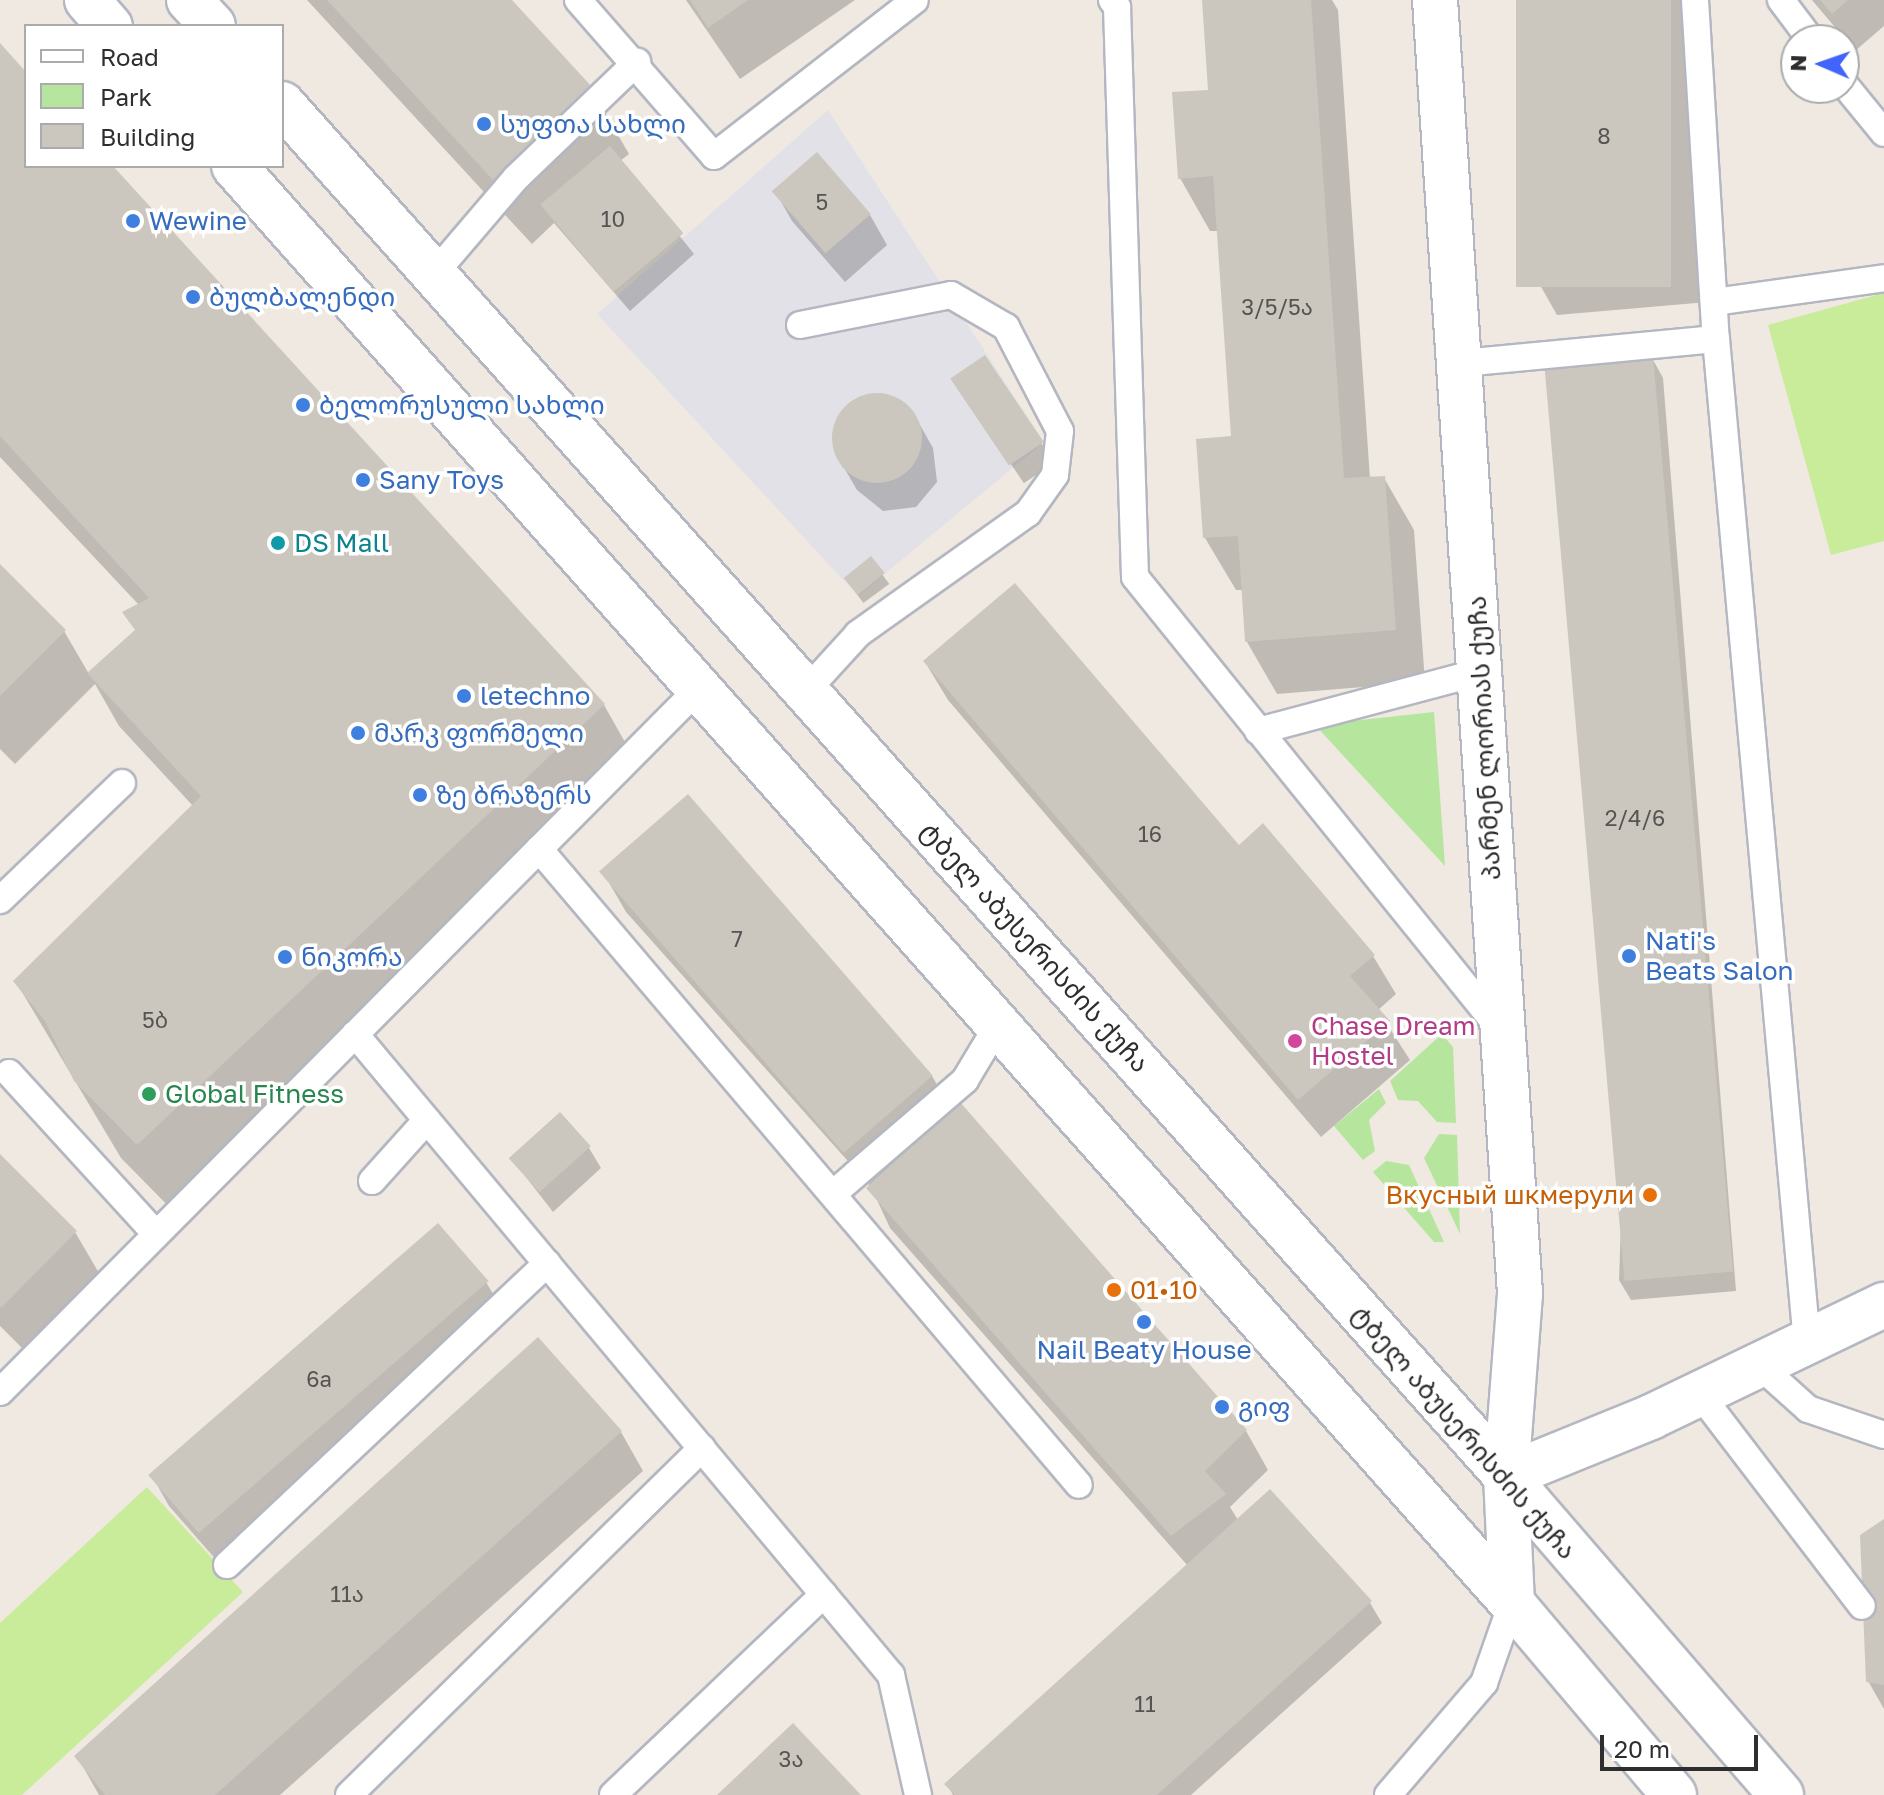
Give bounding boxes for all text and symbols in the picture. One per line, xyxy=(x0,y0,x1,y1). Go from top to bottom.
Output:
legend xyxy=(24,24,284,168)
north arrow xyxy=(1780,24,1860,104)
text: Road xyxy=(100,42,159,71)
text: N xyxy=(1784,54,1811,72)
text: Park xyxy=(100,82,152,111)
place label: სუფთა სახლი xyxy=(500,108,686,140)
marker: სუფთა სახლი xyxy=(475,115,493,133)
text: Building xyxy=(100,122,195,151)
house number: 8 xyxy=(1597,123,1611,149)
house number: 5 xyxy=(816,189,828,215)
place label: Wewine xyxy=(149,205,247,237)
house number: 10 xyxy=(601,206,625,232)
marker: Wewine xyxy=(124,212,142,230)
place label: ბულბალენდი xyxy=(209,281,395,313)
marker: ბულბალენდი xyxy=(184,288,202,306)
house number: 3/5/5ა xyxy=(1241,294,1313,320)
place label: ბელორუსული სახლი xyxy=(319,389,605,421)
marker: ბელორუსული სახლი xyxy=(294,396,312,414)
place label: Sany Toys xyxy=(379,464,504,496)
marker: Sany Toys xyxy=(354,471,372,489)
place label: DS Mall xyxy=(294,527,389,559)
marker: DS Mall xyxy=(269,534,287,552)
street label: პარმენ ლორიას ქუჩა xyxy=(1461,595,1507,881)
place label: letechno xyxy=(480,680,590,712)
marker: letechno xyxy=(455,687,473,705)
place label: მარკ ფორმელი xyxy=(374,717,584,749)
marker: მარკ ფორმელი xyxy=(349,724,367,742)
place label: ზე ბრაზერს xyxy=(436,779,592,811)
marker: ზე ბრაზერს xyxy=(411,786,429,804)
house number: 2/4/6 xyxy=(1605,805,1665,831)
street label: ტბელ აბუსერისძის ქუჩა xyxy=(914,815,1156,1079)
house number: 16 xyxy=(1138,821,1162,847)
place label: Nati's Beats Salon xyxy=(1645,925,1794,986)
house number: 7 xyxy=(731,926,743,952)
place label: ნიკორა xyxy=(301,941,402,973)
marker: Nati's Beats Salon xyxy=(1620,947,1638,965)
marker: ნიკორა xyxy=(276,948,294,966)
house number: 5ბ xyxy=(142,1007,168,1033)
place label: Chase Dream Hostel xyxy=(1311,1010,1476,1072)
marker: Chase Dream Hostel xyxy=(1286,1032,1304,1050)
place label: Global Fitness xyxy=(165,1078,344,1110)
marker: Global Fitness xyxy=(140,1085,158,1103)
place label: Вкусный шкмерули xyxy=(1386,1179,1634,1211)
marker: Вкусный шкмерули xyxy=(1641,1186,1659,1204)
place label: 01•10 xyxy=(1130,1274,1198,1306)
marker: 01•10 xyxy=(1105,1281,1123,1299)
street label: ტბელ აბუსერისძის ქუჩა xyxy=(1345,1299,1583,1565)
marker: Nail Beaty House xyxy=(1135,1313,1153,1331)
place label: Nail Beaty House xyxy=(1036,1334,1252,1366)
house number: 6a xyxy=(306,1366,332,1392)
place label: გიფ xyxy=(1238,1391,1290,1423)
marker: გიფ xyxy=(1213,1398,1231,1416)
house number: 11ა xyxy=(330,1581,364,1607)
house number: 11 xyxy=(1134,1691,1156,1717)
scale bar xyxy=(1604,1719,1762,1769)
text: 20 m xyxy=(1614,1734,1670,1763)
house number: 3ა xyxy=(779,1746,803,1772)

